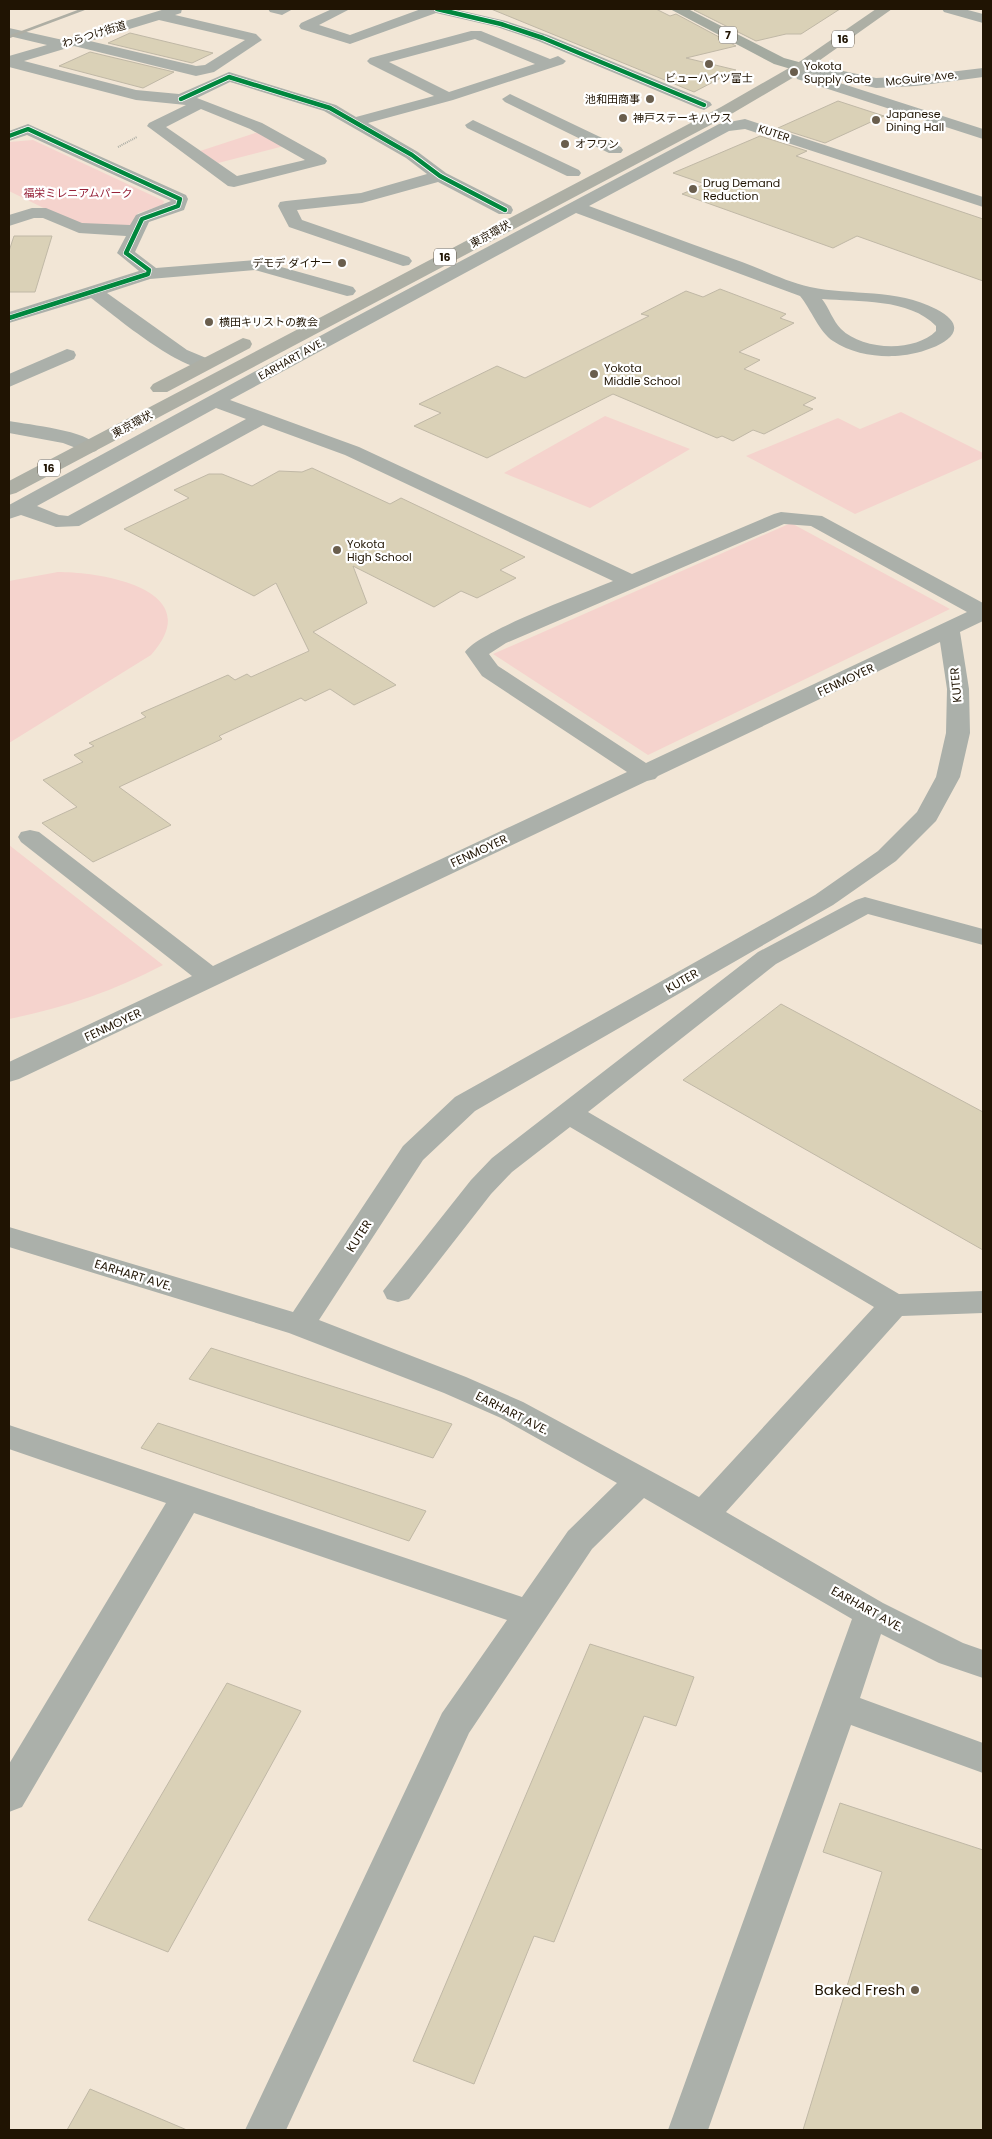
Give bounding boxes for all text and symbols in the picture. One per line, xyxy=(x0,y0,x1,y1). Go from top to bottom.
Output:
street label: わらつけ街道 xyxy=(60,17,128,51)
road number: 7 xyxy=(719,26,737,44)
road number: 16 xyxy=(832,30,854,48)
marker: ビューハイツ富士 xyxy=(703,58,715,70)
place label: Yokota Supply Gate xyxy=(804,58,871,87)
marker: Yokota Supply Gate xyxy=(788,66,800,78)
street label: McGuire Ave. xyxy=(885,66,957,90)
place label: ビューハイツ富士 xyxy=(665,70,753,86)
place label: 池和田商事 xyxy=(585,91,640,107)
marker: 池和田商事 xyxy=(644,93,656,105)
place label: Japanese Dining Hall xyxy=(886,106,944,135)
place label: 神戸ステーキハウス xyxy=(633,110,732,126)
marker: 神戸ステーキハウス xyxy=(617,112,629,124)
marker: Japanese Dining Hall xyxy=(870,114,882,126)
street label: KUTER xyxy=(756,120,792,146)
place label: オフワン xyxy=(575,136,619,152)
marker: オフワン xyxy=(559,138,571,150)
place label: Drug Demand Reduction xyxy=(703,175,780,204)
marker: Drug Demand Reduction xyxy=(687,183,699,195)
park label: 福栄ミレニアムパーク xyxy=(23,185,133,201)
street label: 東京環状 xyxy=(467,216,514,251)
road number: 16 xyxy=(434,248,456,266)
place label: デモデ ダイナー xyxy=(252,255,332,271)
marker: デモデ ダイナー xyxy=(336,257,348,269)
place label: 横田キリストの教会 xyxy=(219,314,318,330)
marker: 横田キリストの教会 xyxy=(203,316,215,328)
street label: EARHART AVE. xyxy=(255,334,327,384)
place label: Yokota Middle School xyxy=(604,360,680,389)
marker: Yokota Middle School xyxy=(588,368,600,380)
street label: 東京環状 xyxy=(109,406,156,441)
road number: 16 xyxy=(38,459,60,476)
place label: Yokota High School xyxy=(347,536,412,565)
marker: Yokota High School xyxy=(331,544,343,556)
street label: FENMOYER xyxy=(815,659,877,700)
street label: KUTER xyxy=(945,667,966,703)
street label: FENMOYER xyxy=(448,830,510,871)
street label: KUTER xyxy=(662,964,701,997)
street label: FENMOYER xyxy=(82,1004,144,1045)
street label: KUTER xyxy=(342,1216,375,1255)
street label: EARHART AVE. xyxy=(92,1255,174,1294)
street label: EARHART AVE. xyxy=(473,1387,552,1438)
street label: EARHART AVE. xyxy=(828,1582,906,1635)
place label: Baked Fresh xyxy=(815,1979,905,2000)
marker: Baked Fresh xyxy=(909,1984,921,1996)

